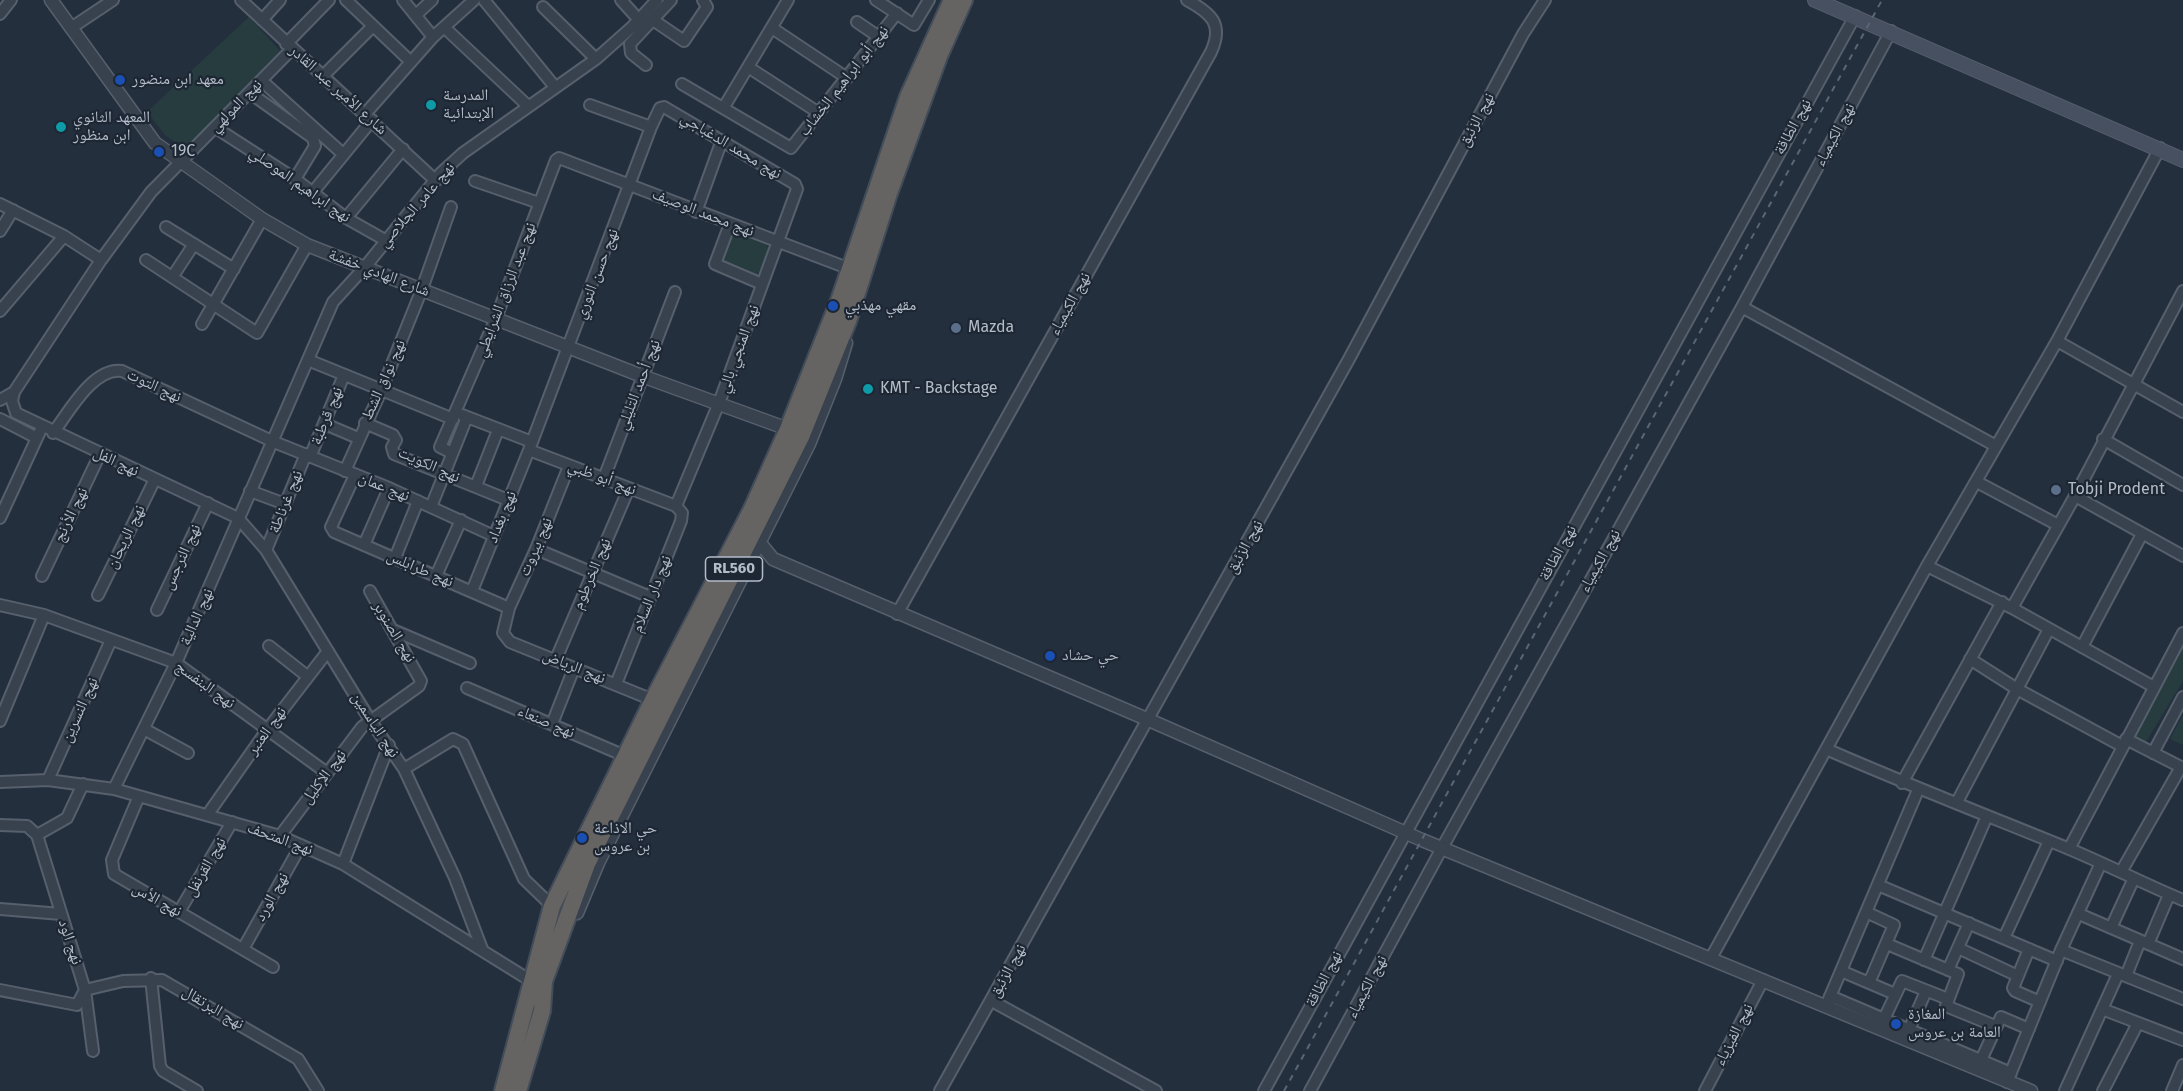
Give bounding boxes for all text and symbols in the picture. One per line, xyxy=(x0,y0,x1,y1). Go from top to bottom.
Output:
street label: نهج أبو ابراهيم الخشاب xyxy=(795,22,893,140)
street label: شارع الأمير عبد القادر xyxy=(285,41,391,139)
place label: معهد ابن منضور xyxy=(132,70,224,90)
marker: معهد ابن منضور xyxy=(113,73,127,87)
street label: نهج المولهي xyxy=(205,75,267,137)
place label: المدرسة الإبتدائية xyxy=(443,86,494,124)
street label: نهج الزئبق xyxy=(1455,90,1499,150)
street label: نهج الطاقة xyxy=(1770,96,1816,158)
marker: المدرسة الإبتدائية xyxy=(424,98,438,112)
street label: نهج الكيمياء xyxy=(1810,100,1860,170)
place label: المعهد الثانوي ابن منظور xyxy=(73,108,150,146)
street label: نهج محمد الدغباجي xyxy=(677,108,785,184)
marker: المعهد الثانوي ابن منظور xyxy=(54,120,68,134)
place label: 19C xyxy=(171,142,195,162)
street label: نهج ابراهيم الموصلي xyxy=(246,143,354,227)
marker: 19C xyxy=(152,145,166,159)
street label: نهج عامر الجلاصي xyxy=(375,158,459,252)
street label: نهج محمد الوصيف xyxy=(649,185,757,241)
street label: نهج عبد الرزاق الشرايطي xyxy=(471,220,541,360)
street label: نهج حسن النوري xyxy=(571,226,623,322)
street label: شارع الهادي خفشة xyxy=(326,245,432,301)
street label: نهج الكيمياء xyxy=(1045,269,1095,339)
place label: مقهي مهذبي xyxy=(845,296,916,316)
marker: مقهي مهذبي xyxy=(826,299,840,313)
street label: نهج المنجي بالي xyxy=(714,302,764,396)
place label: Mazda xyxy=(968,318,1014,338)
marker: Mazda xyxy=(949,321,963,335)
street label: نهج نواق الشط xyxy=(358,337,410,423)
street label: نهج أحمد التليلي xyxy=(613,337,665,433)
street label: نهج التوت xyxy=(124,365,184,407)
place label: KMT - Backstage xyxy=(880,379,998,399)
marker: KMT - Backstage xyxy=(861,382,875,396)
street label: نهج قرطبة xyxy=(307,384,347,448)
street label: نهج الفل xyxy=(90,443,142,481)
street label: نهج الكويت xyxy=(395,443,463,487)
street label: نهج أبو ظبي xyxy=(565,456,639,500)
street label: نهج غرناطة xyxy=(265,468,307,536)
street label: نهج عمان xyxy=(356,468,412,506)
place label: Tobji Prodent xyxy=(2068,480,2165,500)
marker: Tobji Prodent xyxy=(2049,483,2063,497)
street label: نهج الأرنج xyxy=(50,484,92,546)
street label: نهج بغداد xyxy=(483,488,521,546)
street label: نهج الريحان xyxy=(102,502,150,572)
street label: نهج بيروت xyxy=(515,515,557,579)
street label: نهج الزئبق xyxy=(1222,517,1268,577)
street label: نهج النرجس xyxy=(158,521,206,593)
street label: نهج الطاقة xyxy=(1535,522,1581,584)
street label: نهج الكيمياء xyxy=(1575,526,1625,596)
street label: نهج الخرطوم xyxy=(568,535,616,613)
street label: نهج طرابلس xyxy=(384,546,456,592)
street label: نهج دار السلام xyxy=(628,553,676,635)
road number: RL560 xyxy=(706,557,762,581)
street label: نهج الدالية xyxy=(176,586,218,648)
street label: نهج الصنوبر xyxy=(368,598,420,666)
street label: نهج الرياض xyxy=(540,646,608,688)
place label: حي حشاد xyxy=(1062,646,1119,666)
marker: حي حشاد xyxy=(1043,649,1057,663)
street label: نهج البنفسج xyxy=(171,657,239,713)
street label: نهج النسرين xyxy=(57,674,103,746)
street label: نهج الياسمين xyxy=(347,688,403,762)
street label: نهج صنعاء xyxy=(514,701,578,743)
street label: نهج العنبر xyxy=(243,703,291,759)
street label: نهج الإكليل xyxy=(297,746,351,808)
street label: نهج المتحف xyxy=(244,818,316,860)
place label: حي الاذاعة بن عروس xyxy=(594,819,657,857)
marker: حي الاذاعة بن عروس xyxy=(575,831,589,845)
street label: نهج القرنفل xyxy=(181,834,231,900)
street label: نهج الورد xyxy=(251,869,293,925)
street label: نهج الأس xyxy=(129,879,185,921)
street label: نهج الود xyxy=(54,917,86,967)
street label: نهج الزئبق xyxy=(985,941,1031,1001)
street label: نهج الطاقة xyxy=(1301,948,1347,1010)
street label: نهج الكيمياء xyxy=(1342,952,1392,1022)
street label: نهج البرتقال xyxy=(178,982,248,1034)
street label: نهج الفيزياء xyxy=(1710,1001,1758,1069)
place label: المغازة العامة بن عروس xyxy=(1908,1005,2001,1043)
marker: المغازة العامة بن عروس xyxy=(1889,1017,1903,1031)

